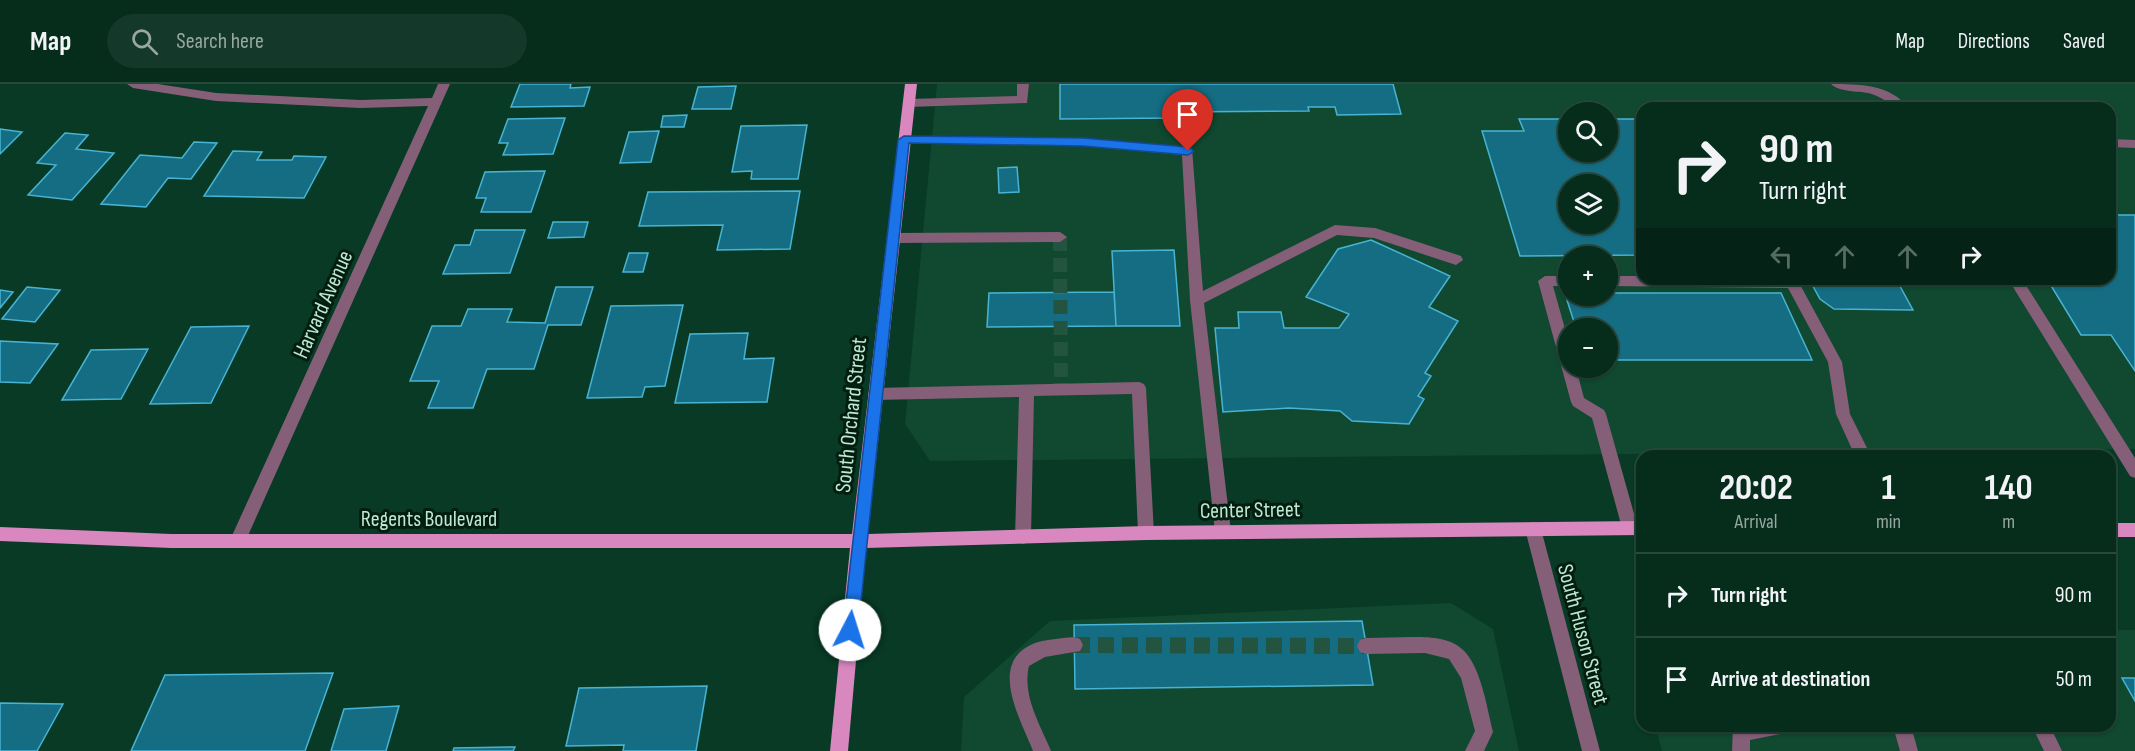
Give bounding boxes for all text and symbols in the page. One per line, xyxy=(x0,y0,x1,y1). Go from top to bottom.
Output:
search box xyxy=(107,14,527,68)
text: Map xyxy=(30,25,71,58)
icon: search xyxy=(128,25,161,58)
text: Search here xyxy=(176,28,264,55)
text: Map xyxy=(1895,29,1925,54)
text: Directions xyxy=(1958,29,2030,54)
text: Saved xyxy=(2063,29,2105,54)
pin xyxy=(1162,89,1213,151)
icon: arrive xyxy=(1171,98,1204,131)
map controls xyxy=(1558,102,1618,378)
button: search xyxy=(1558,102,1618,162)
text: 90 m xyxy=(1759,124,1833,175)
icon: right xyxy=(1660,126,1738,204)
button: layers xyxy=(1558,174,1618,234)
text: Turn right xyxy=(1759,175,1846,207)
icon: left xyxy=(1765,240,1798,273)
icon: ahead xyxy=(1828,240,1861,273)
icon: ahead xyxy=(1891,240,1924,273)
icon: right xyxy=(1954,240,1987,273)
street label: Harvard Avenue xyxy=(288,246,359,363)
button: + xyxy=(1558,246,1618,306)
button: − xyxy=(1558,318,1618,378)
street label: South Orchard Street xyxy=(830,336,873,494)
text: 20:02 xyxy=(1719,467,1793,510)
text: 1 xyxy=(1882,467,1896,510)
text: 140 xyxy=(1984,467,2033,510)
street label: Center Street xyxy=(1200,496,1301,525)
street label: Regents Boulevard xyxy=(361,506,497,533)
text: Arrival xyxy=(1735,510,1778,534)
text: min xyxy=(1876,510,1901,534)
text: m xyxy=(2002,510,2015,534)
street label: South Huson Street xyxy=(1551,561,1614,708)
icon: right xyxy=(1660,579,1693,612)
text: Turn right xyxy=(1711,582,1787,609)
text: 90 m xyxy=(2055,582,2092,609)
position arrow xyxy=(818,598,882,662)
icon: arrive xyxy=(1660,663,1693,696)
text: Arrive at destination xyxy=(1711,666,1870,693)
text: 50 m xyxy=(2056,666,2092,693)

